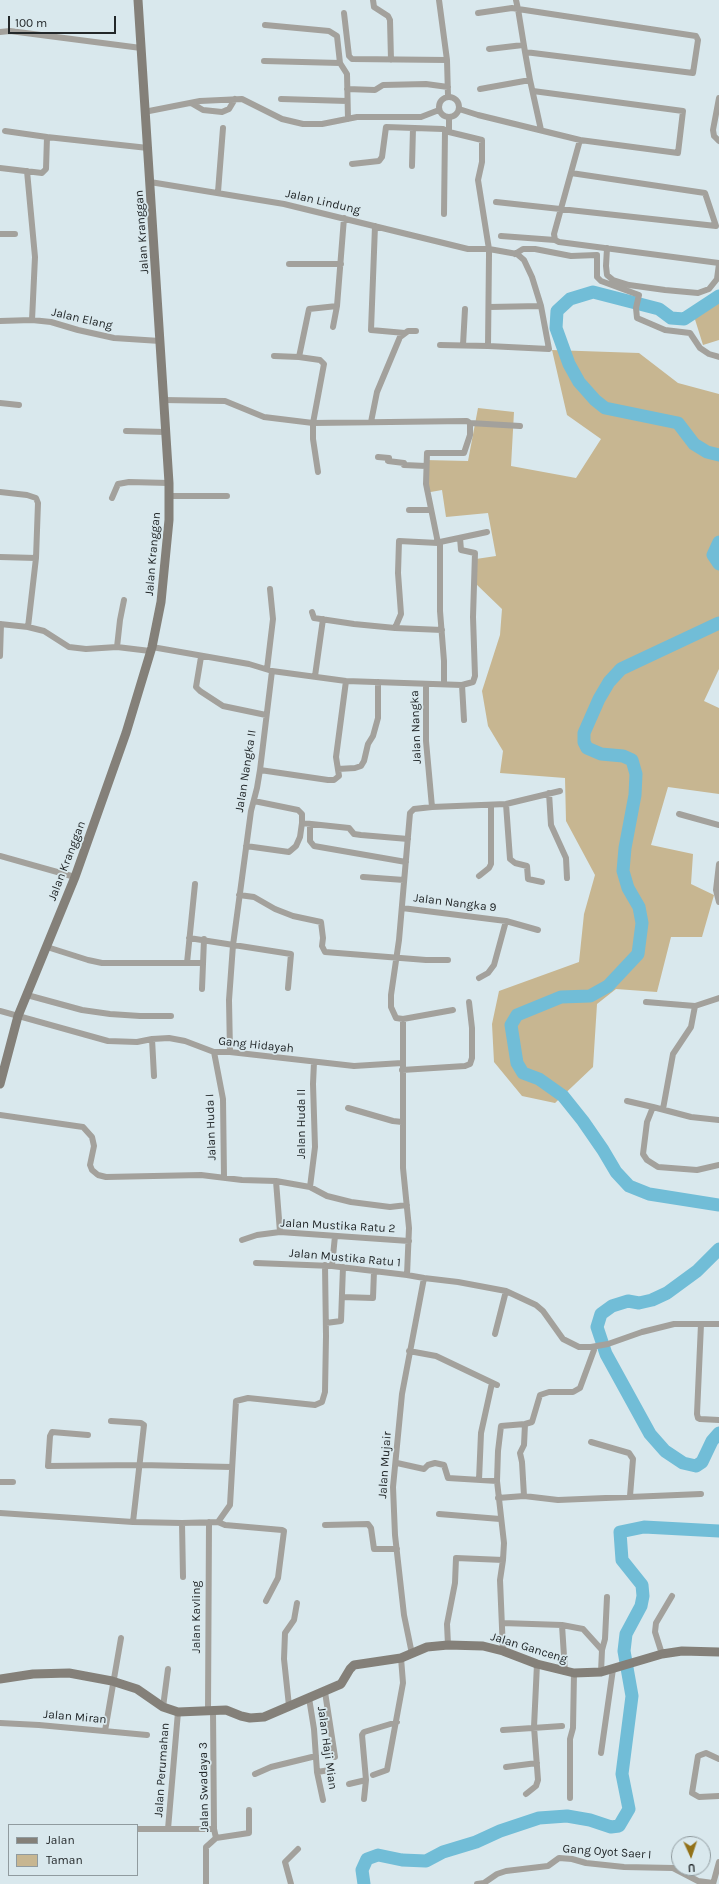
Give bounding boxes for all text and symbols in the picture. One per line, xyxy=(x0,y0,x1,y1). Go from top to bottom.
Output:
scale bar xyxy=(10,8,118,34)
text: 100 m xyxy=(15,16,47,30)
street label: Jalan Lindung xyxy=(284,186,362,218)
street label: Jalan Kranggan xyxy=(132,189,152,275)
street label: Jalan Elang xyxy=(50,305,114,333)
street label: Jalan Kranggan xyxy=(142,511,164,597)
street label: Jalan Nangka xyxy=(408,690,424,764)
street label: Jalan Nangka II xyxy=(232,729,260,813)
street label: Jalan Kranggan xyxy=(45,819,89,903)
street label: Jalan Nangka 9 xyxy=(413,891,497,915)
street label: Gang Hidayah xyxy=(217,1034,295,1056)
street label: Jalan Huda II xyxy=(295,1089,309,1159)
street label: Jalan Huda I xyxy=(203,1093,219,1161)
street label: Jalan Mustika Ratu 2 xyxy=(280,1216,396,1236)
street label: Jalan Mustika Ratu 1 xyxy=(289,1246,401,1270)
street label: Jalan Mujair xyxy=(375,1431,395,1499)
street label: Jalan Kavling xyxy=(190,1581,204,1653)
street label: Jalan Ganceng xyxy=(489,1629,569,1667)
street label: Jalan Haji Mian xyxy=(314,1705,340,1791)
street label: Jalan Miran xyxy=(43,1707,107,1727)
street label: Jalan Perumahan xyxy=(152,1722,172,1818)
street label: Jalan Swadaya 3 xyxy=(196,1742,212,1832)
legend xyxy=(8,1824,138,1876)
text: Jalan xyxy=(46,1833,75,1847)
north arrow xyxy=(671,1836,711,1876)
street label: Gang Oyot Saer I xyxy=(562,1842,652,1862)
text: Taman xyxy=(46,1853,83,1867)
text: U xyxy=(687,1861,696,1874)

